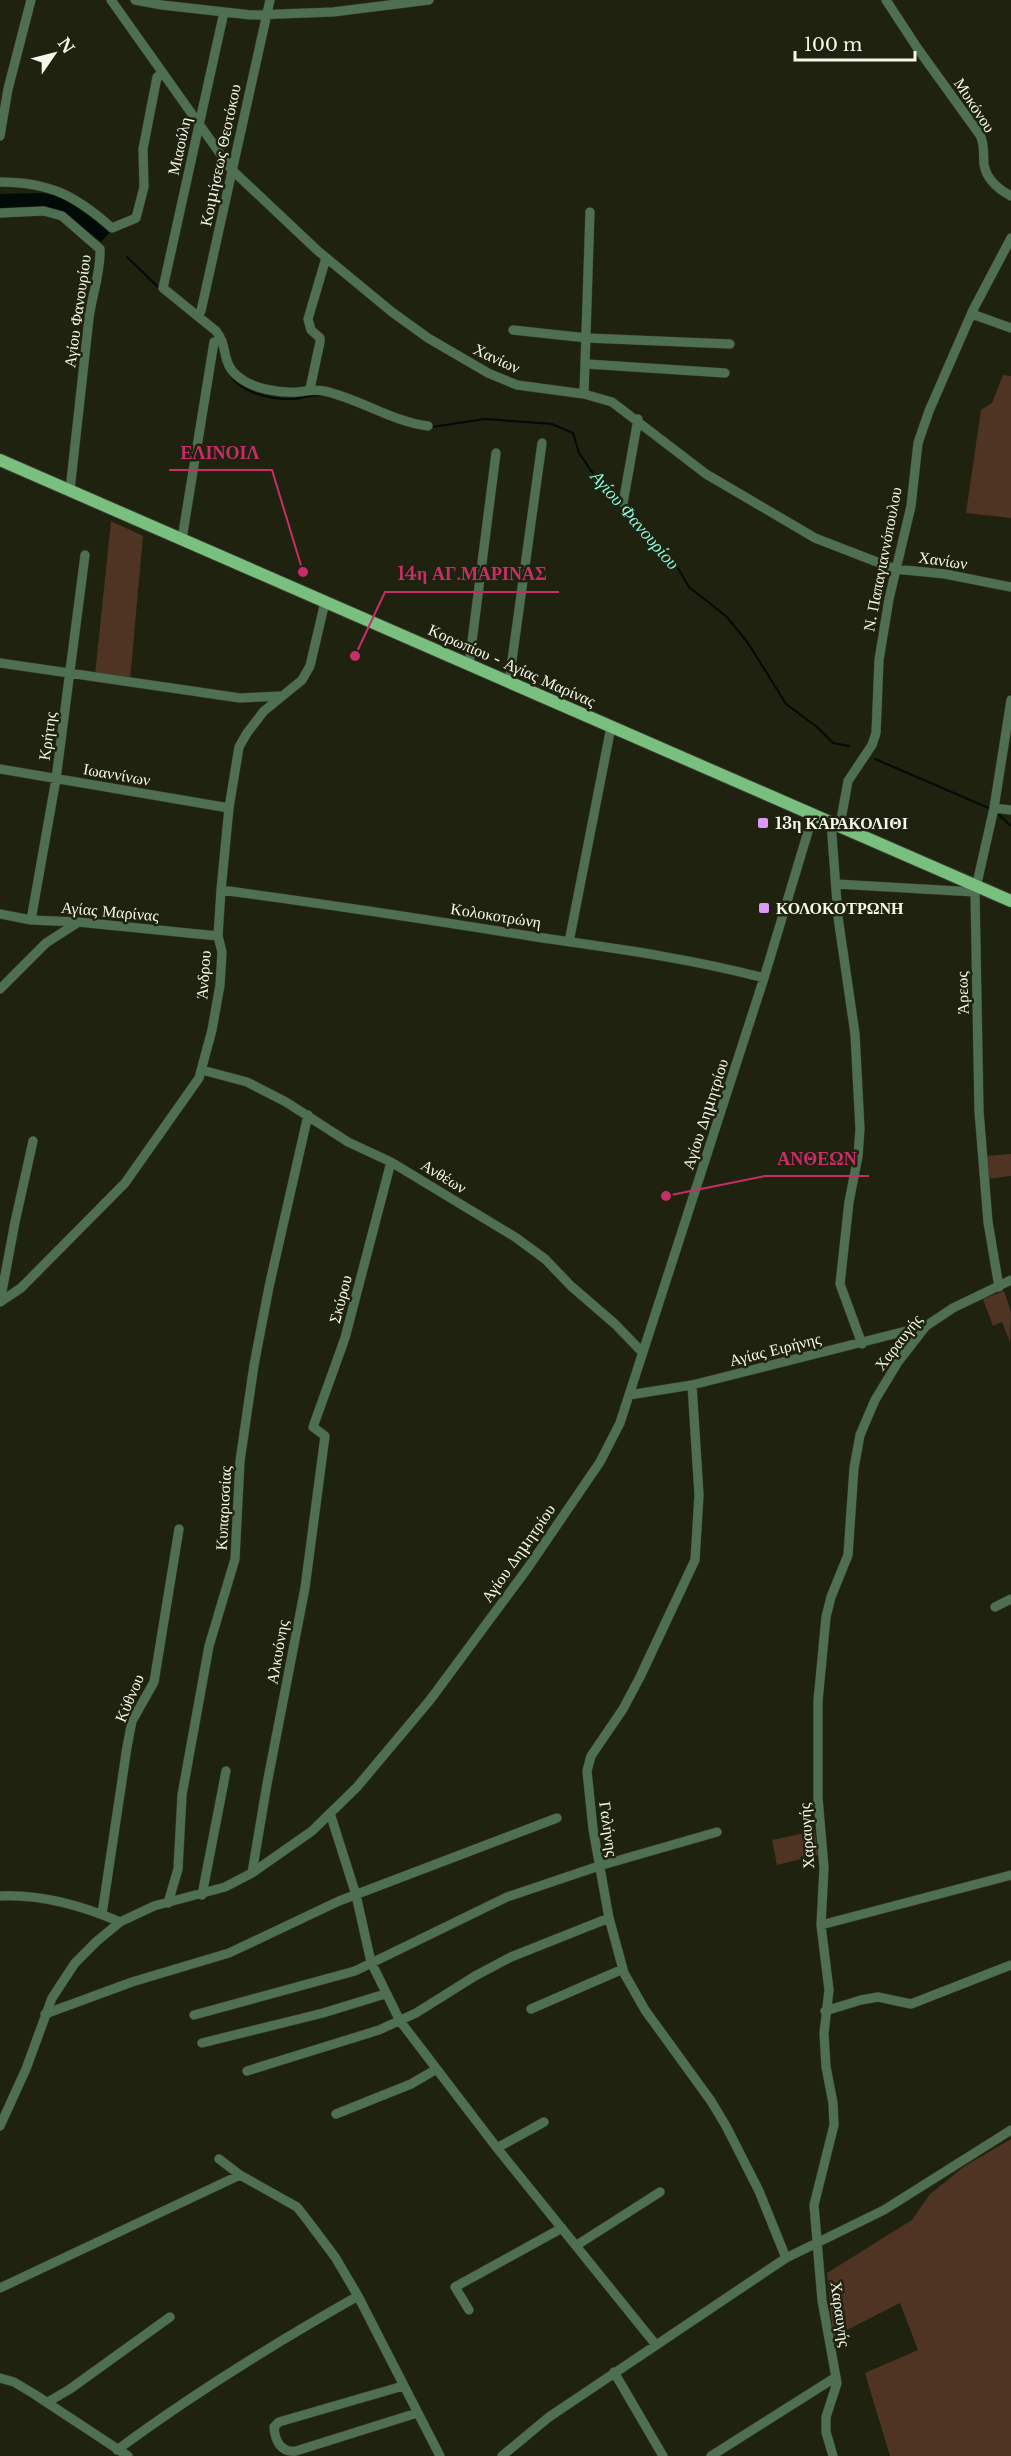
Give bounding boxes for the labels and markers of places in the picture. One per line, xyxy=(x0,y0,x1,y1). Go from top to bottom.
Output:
callout: ΕΛΙΝΟΙΛ xyxy=(169,434,272,470)
callout: 14η ΑΓ.ΜΑΡΙΝΑΣ xyxy=(385,556,559,592)
place label: 13η ΚΑΡΑΚΟΛΙΘΙ xyxy=(775,813,908,833)
marker: 13η ΚΑΡΑΚΟΛΙΘΙ xyxy=(756,816,770,830)
place label: ΚΟΛΟΚΟΤΡΩΝΗ xyxy=(776,898,904,918)
marker: ΚΟΛΟΚΟΤΡΩΝΗ xyxy=(757,901,771,915)
callout: ΑΝΘΕΩΝ xyxy=(765,1140,869,1176)

